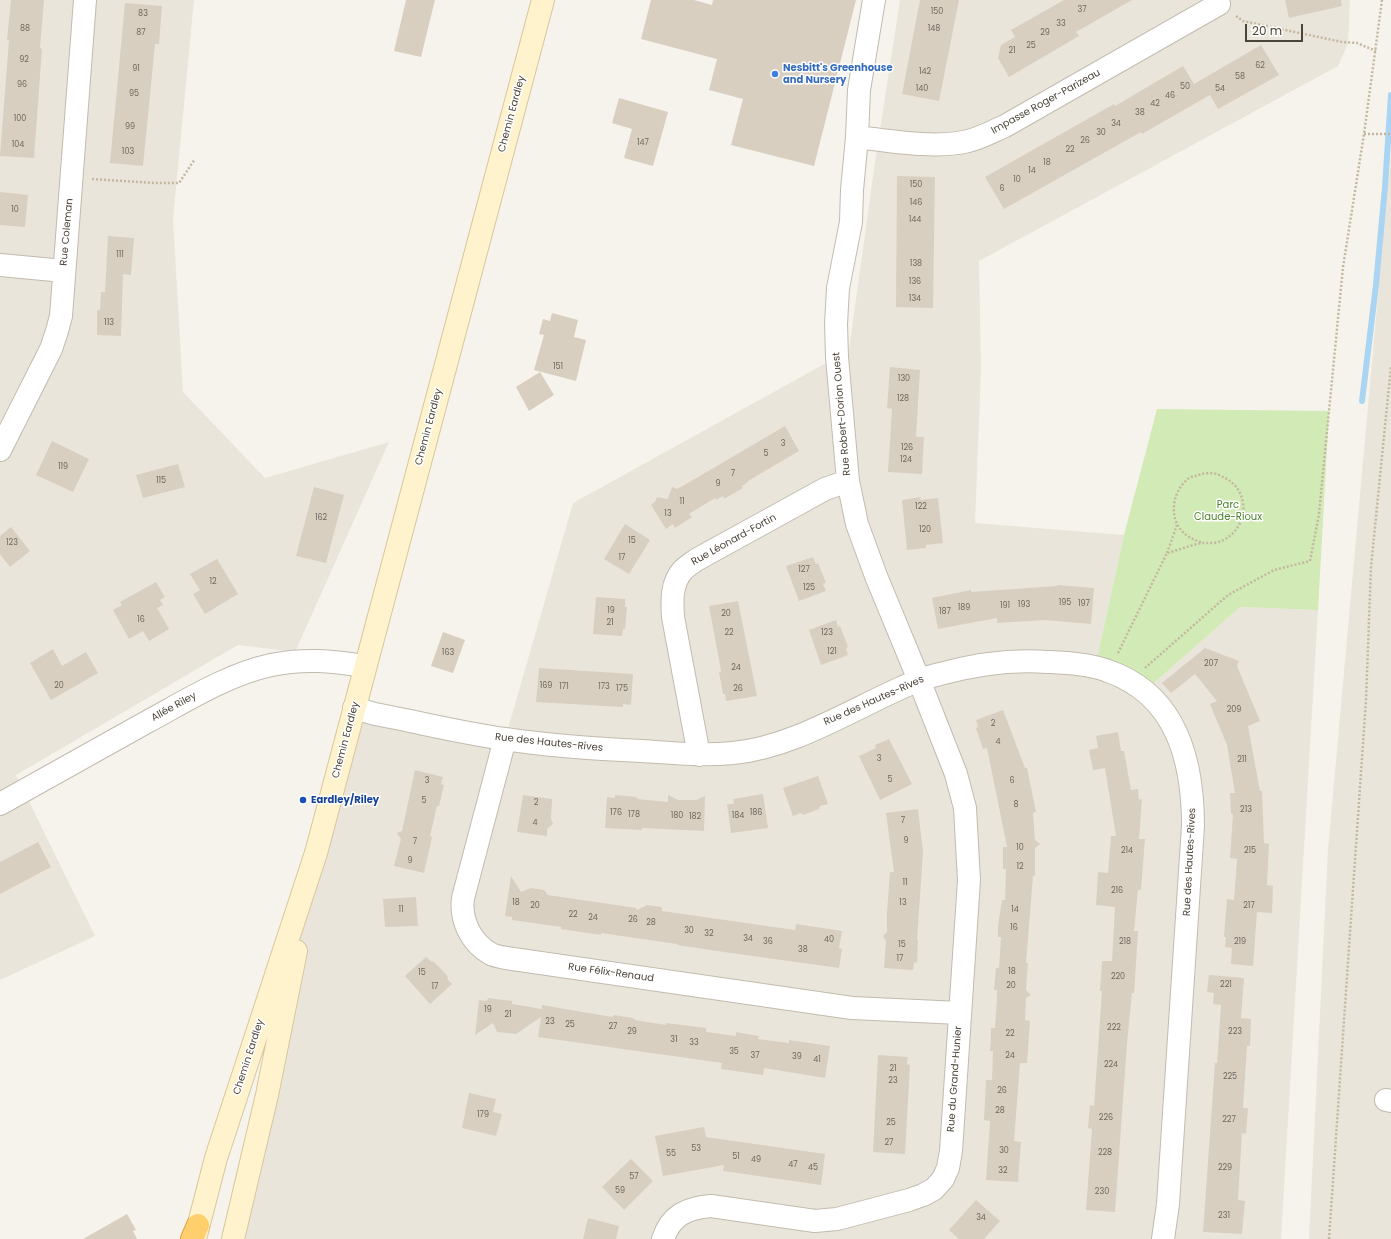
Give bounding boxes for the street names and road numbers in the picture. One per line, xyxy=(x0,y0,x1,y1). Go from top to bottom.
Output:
street label: Impasse Roger-Parizeau xyxy=(989,67,1103,137)
street label: Chemin Eardley xyxy=(496,74,528,154)
street label: Rue Coleman xyxy=(58,198,76,266)
street label: Rue Robert-Dorion Ouest xyxy=(831,352,853,476)
street label: Chemin Eardley xyxy=(413,387,445,467)
street label: Rue Léonard-Fortin xyxy=(690,512,778,568)
street label: Rue des Hautes-Rives xyxy=(822,673,926,729)
street label: Allée Riley xyxy=(149,690,199,724)
street label: Chemin Eardley xyxy=(330,700,362,780)
street label: Rue des Hautes-Rives xyxy=(494,731,604,755)
street label: Rue des Hautes-Rives xyxy=(1181,808,1199,916)
street label: Rue Félix-Renaud xyxy=(567,961,655,985)
street label: Chemin Eardley xyxy=(231,1018,267,1096)
street label: Rue du Grand-Hunier xyxy=(945,1026,965,1132)

